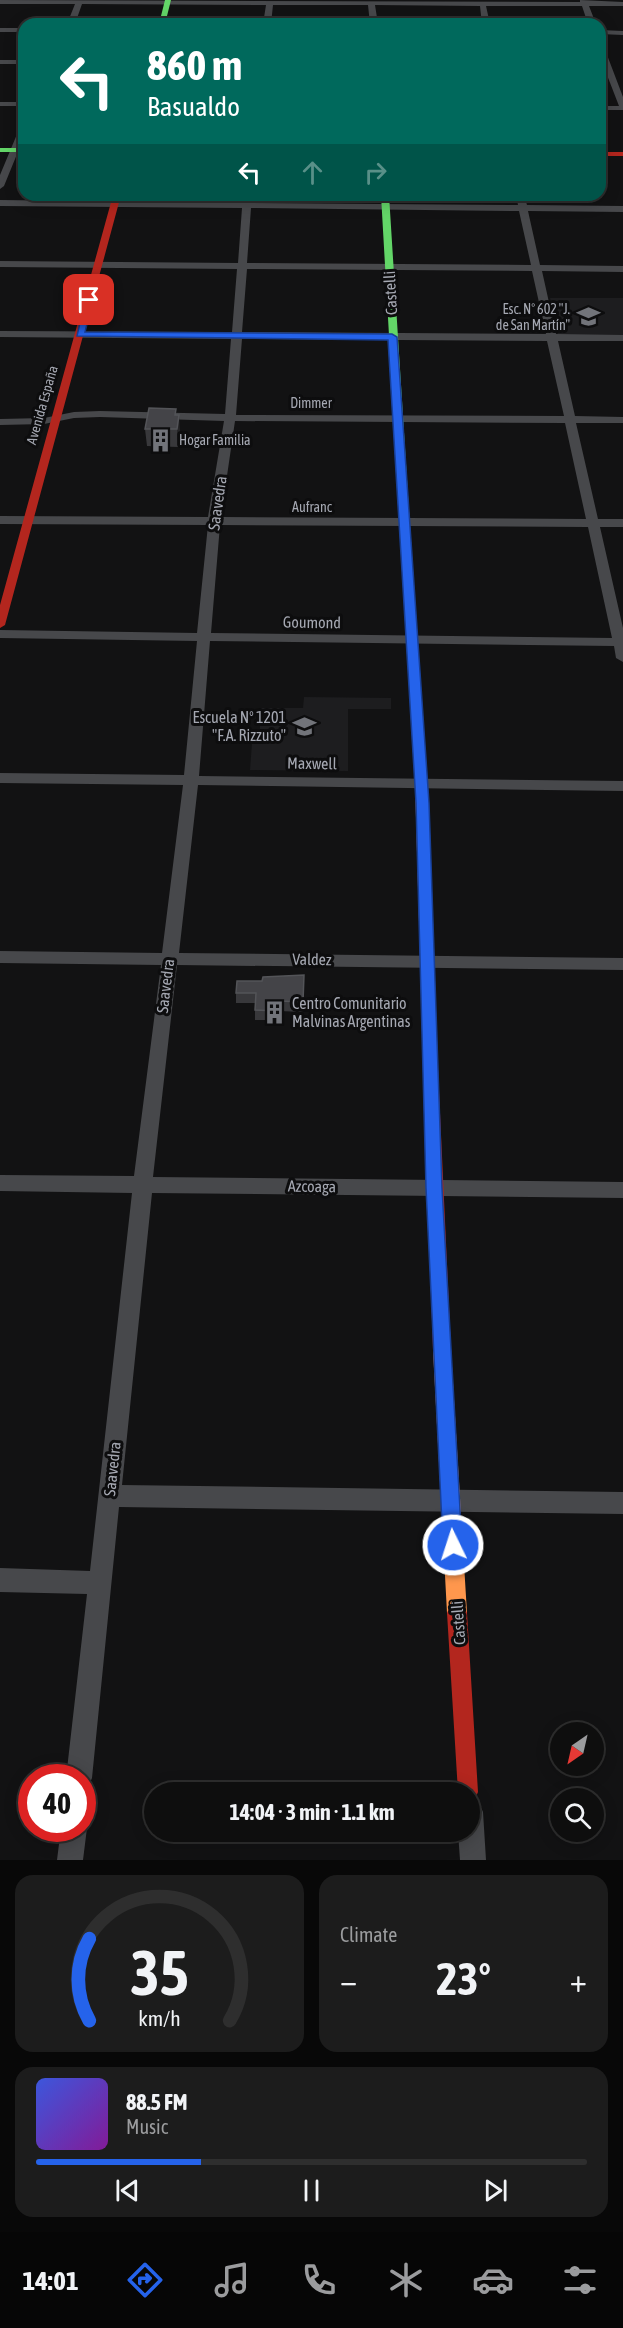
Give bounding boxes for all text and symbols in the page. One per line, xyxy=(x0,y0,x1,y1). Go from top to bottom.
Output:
text: 860 m xyxy=(147,41,242,89)
icon: left xyxy=(48,42,126,120)
text: Basualdo xyxy=(147,91,240,122)
icon: left xyxy=(233,156,266,189)
icon: ahead xyxy=(296,156,329,189)
icon: right xyxy=(359,156,392,189)
street label: Castelli xyxy=(380,270,400,316)
pin xyxy=(63,274,114,325)
icon: arrive xyxy=(72,283,105,316)
place label: Esc. N° 602 "J. de San Martín" xyxy=(496,301,570,333)
school or university icon: Esc. N° 602 "J. de San Martín" xyxy=(575,304,601,330)
street label: Avenida España xyxy=(23,364,61,446)
street label: Dimmer xyxy=(290,395,333,411)
building icon: Hogar Familia xyxy=(148,427,174,453)
place label: Hogar Familia xyxy=(179,432,251,448)
street label: Saavedra xyxy=(204,475,230,531)
street label: Aufranc xyxy=(292,499,333,515)
street label: Goumond xyxy=(283,612,341,632)
place label: Escuela N° 1201 "F.A. Rizzuto" xyxy=(193,708,286,744)
school or university icon: Escuela N° 1201 "F.A. Rizzuto" xyxy=(291,713,317,739)
street label: Maxwell xyxy=(287,754,338,772)
street label: Valdez xyxy=(292,950,332,968)
street label: Saavedra xyxy=(153,958,177,1014)
place label: Centro Comunitario Malvinas Argentinas xyxy=(292,994,411,1031)
building icon: Centro Comunitario Malvinas Argentinas xyxy=(261,999,287,1025)
street label: Azcoaga xyxy=(288,1177,336,1196)
street label: Saavedra xyxy=(100,1441,124,1497)
position arrow xyxy=(421,1513,485,1577)
street label: Castelli xyxy=(447,1600,469,1646)
north arrow xyxy=(550,1722,604,1776)
map controls xyxy=(550,1722,604,1842)
speed limit sign: 40 xyxy=(18,1764,96,1842)
button: search xyxy=(550,1788,604,1842)
text: 14:04 · 3 min · 1.1 km xyxy=(229,1799,395,1825)
text: Climate xyxy=(340,1923,397,1946)
text: 35 xyxy=(130,1937,189,2008)
text: 23° xyxy=(436,1953,491,2005)
text: − xyxy=(340,1961,357,1999)
text: + xyxy=(570,1961,587,1999)
text: km/h xyxy=(138,2006,181,2031)
text: 88.5 FM xyxy=(126,2089,188,2115)
text: Music xyxy=(126,2115,168,2138)
icon: previous xyxy=(111,2174,144,2207)
icon: pause xyxy=(295,2174,328,2207)
icon: next xyxy=(479,2174,512,2207)
icon: directions xyxy=(124,2259,166,2301)
icon: music xyxy=(211,2259,253,2301)
icon: phone xyxy=(298,2259,340,2301)
icon: climate xyxy=(385,2259,427,2301)
icon: car xyxy=(472,2259,514,2301)
icon: filters xyxy=(559,2259,601,2301)
text: 14:01 xyxy=(22,2265,79,2296)

